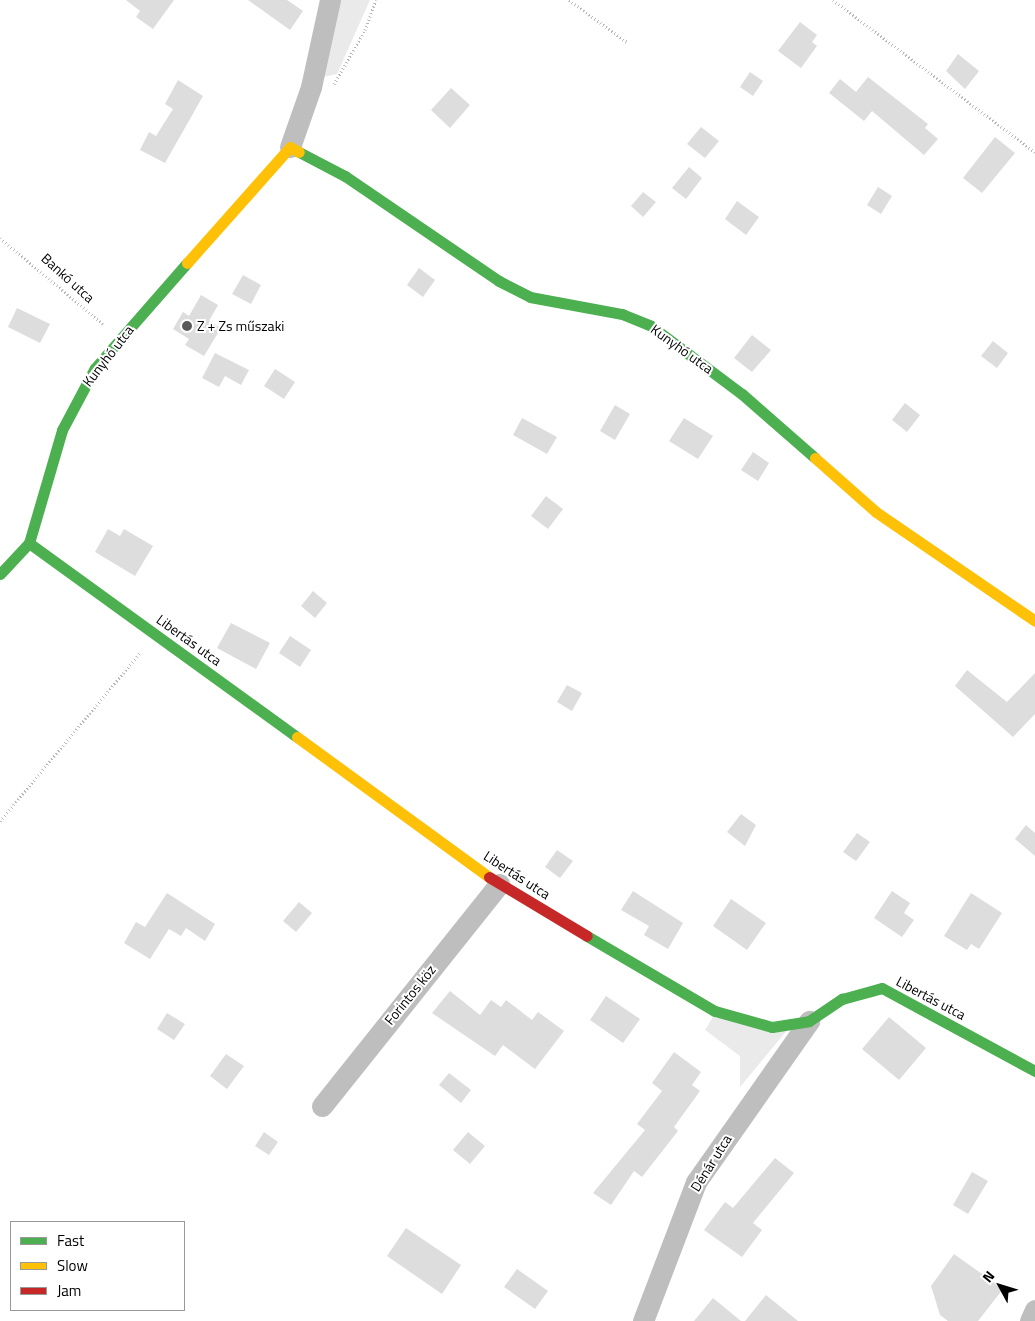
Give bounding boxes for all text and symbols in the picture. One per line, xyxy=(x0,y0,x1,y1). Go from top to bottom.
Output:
street label: Bankó utca xyxy=(38,250,98,306)
place label: Z + Zs műszaki xyxy=(197,318,284,334)
marker: Z + Zs műszaki xyxy=(181,320,193,332)
street label: Kunyhó utca xyxy=(648,321,716,377)
street label: Kunyhó utca xyxy=(79,322,137,390)
street label: Libertás utca xyxy=(153,611,225,669)
street label: Libertás utca xyxy=(481,847,553,903)
street label: Forintos köz xyxy=(381,962,439,1028)
street label: Libertás utca xyxy=(893,973,969,1023)
street label: Dénár utca xyxy=(687,1131,735,1195)
legend xyxy=(10,1221,185,1311)
text: Fast xyxy=(57,1229,84,1252)
text: Slow xyxy=(57,1254,88,1277)
north arrow xyxy=(975,1261,1025,1311)
text: N xyxy=(977,1266,999,1287)
text: Jam xyxy=(57,1279,81,1302)

